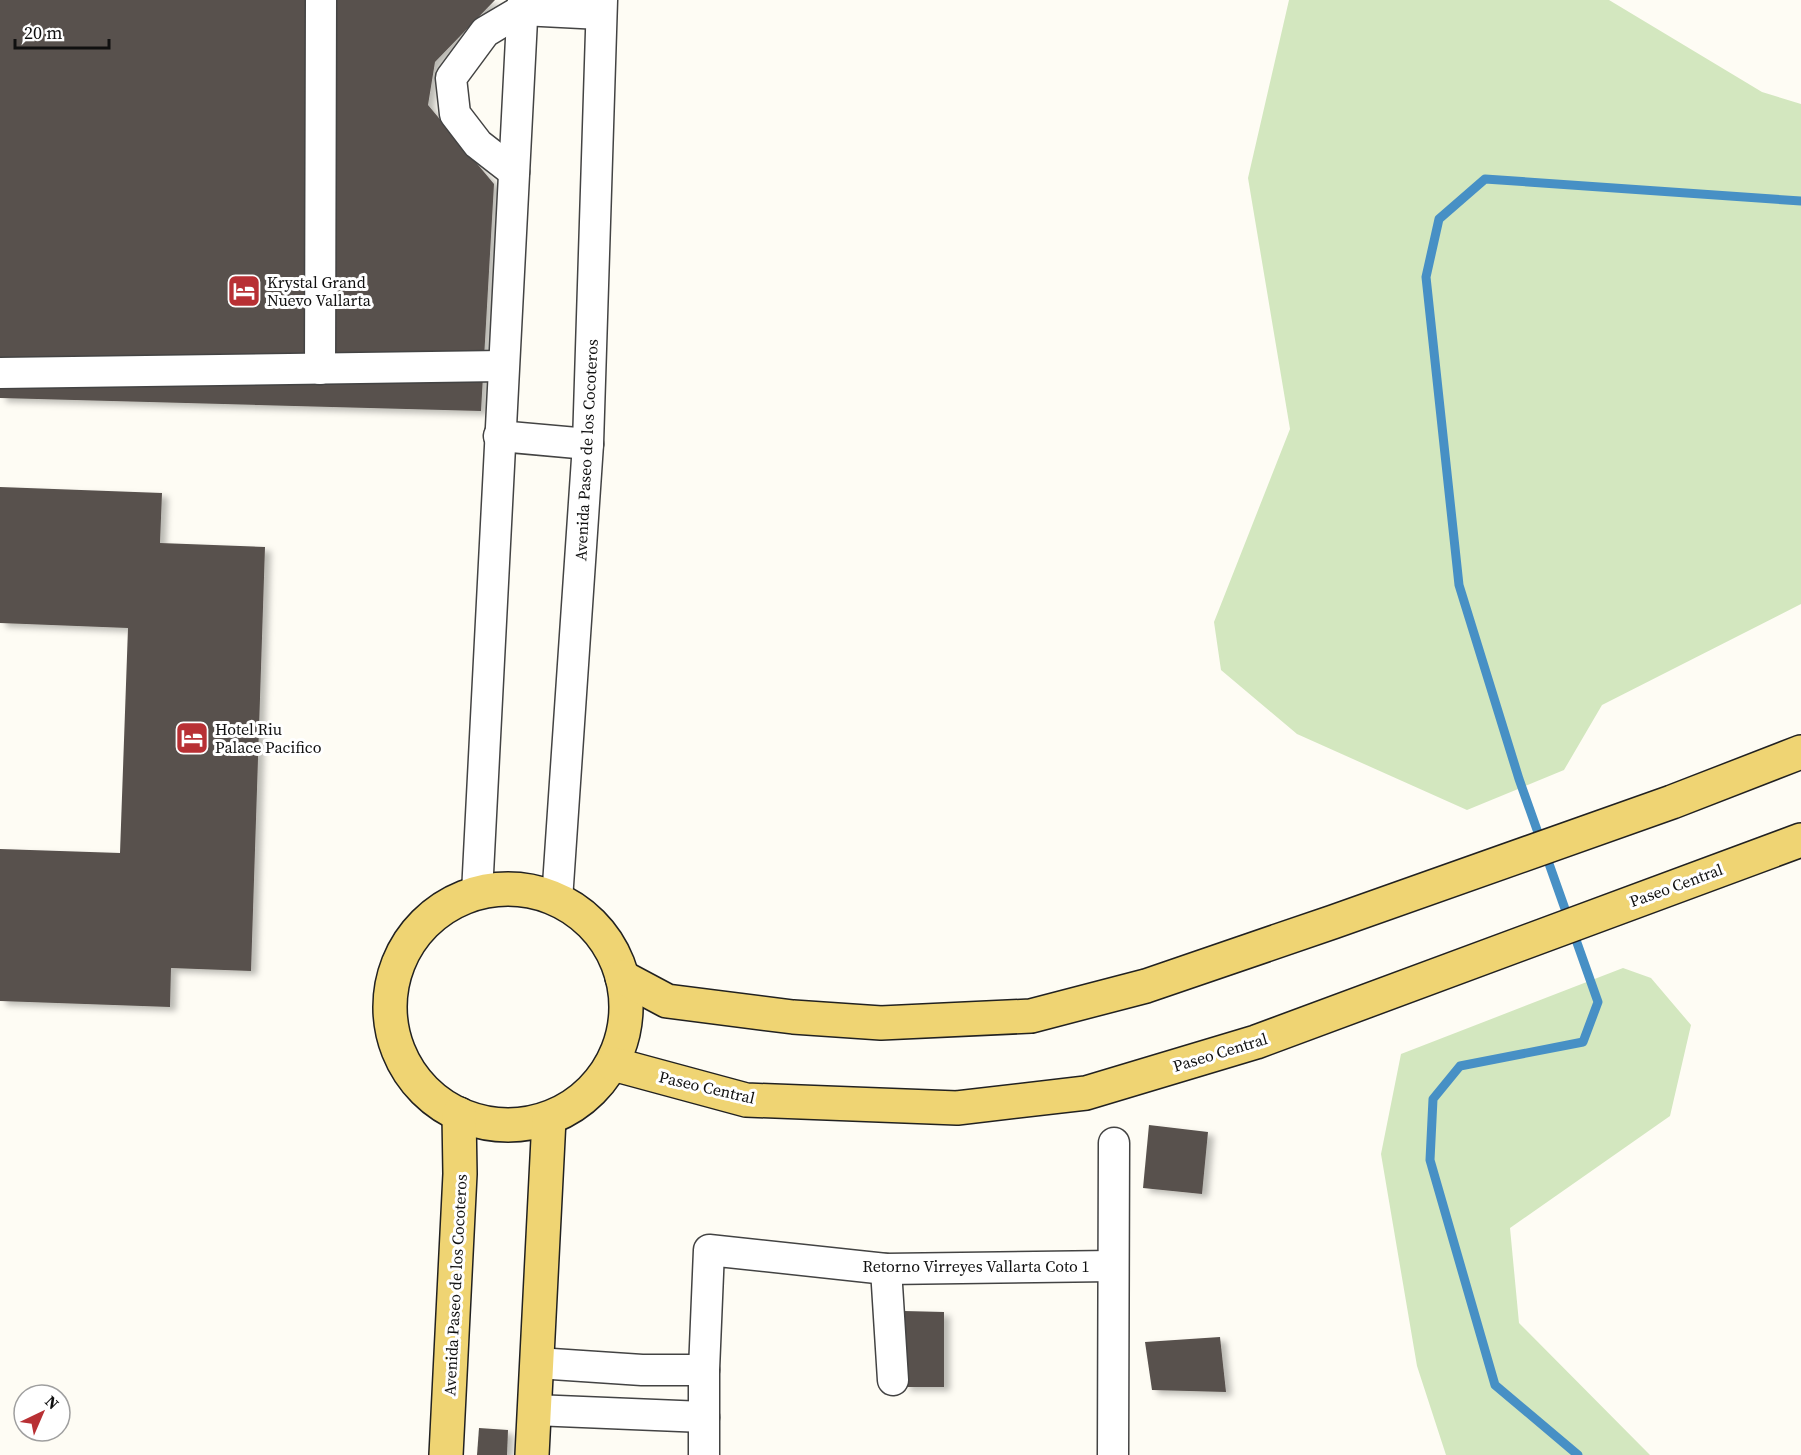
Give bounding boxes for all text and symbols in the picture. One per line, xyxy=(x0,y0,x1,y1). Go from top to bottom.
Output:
scale bar xyxy=(15,12,110,50)
text: 20 m xyxy=(24,20,62,45)
place label: Krystal Grand Nuevo Vallarta xyxy=(267,271,372,311)
hotel icon: Krystal Grand Nuevo Vallarta xyxy=(226,273,262,309)
street label: Avenida Paseo de los Cocoteros xyxy=(569,338,603,562)
place label: Hotel Riu Palace Pacifico xyxy=(215,718,322,758)
hotel icon: Hotel Riu Palace Pacifico xyxy=(174,720,210,756)
street label: Paseo Central xyxy=(1626,858,1726,912)
street label: Paseo Central xyxy=(1170,1027,1270,1077)
street label: Paseo Central xyxy=(657,1065,757,1109)
street label: Avenida Paseo de los Cocoteros xyxy=(438,1173,472,1397)
street label: Retorno Virreyes Vallarta Coto 1 xyxy=(862,1255,1090,1277)
north arrow xyxy=(12,1383,72,1443)
text: N xyxy=(41,1390,65,1414)

